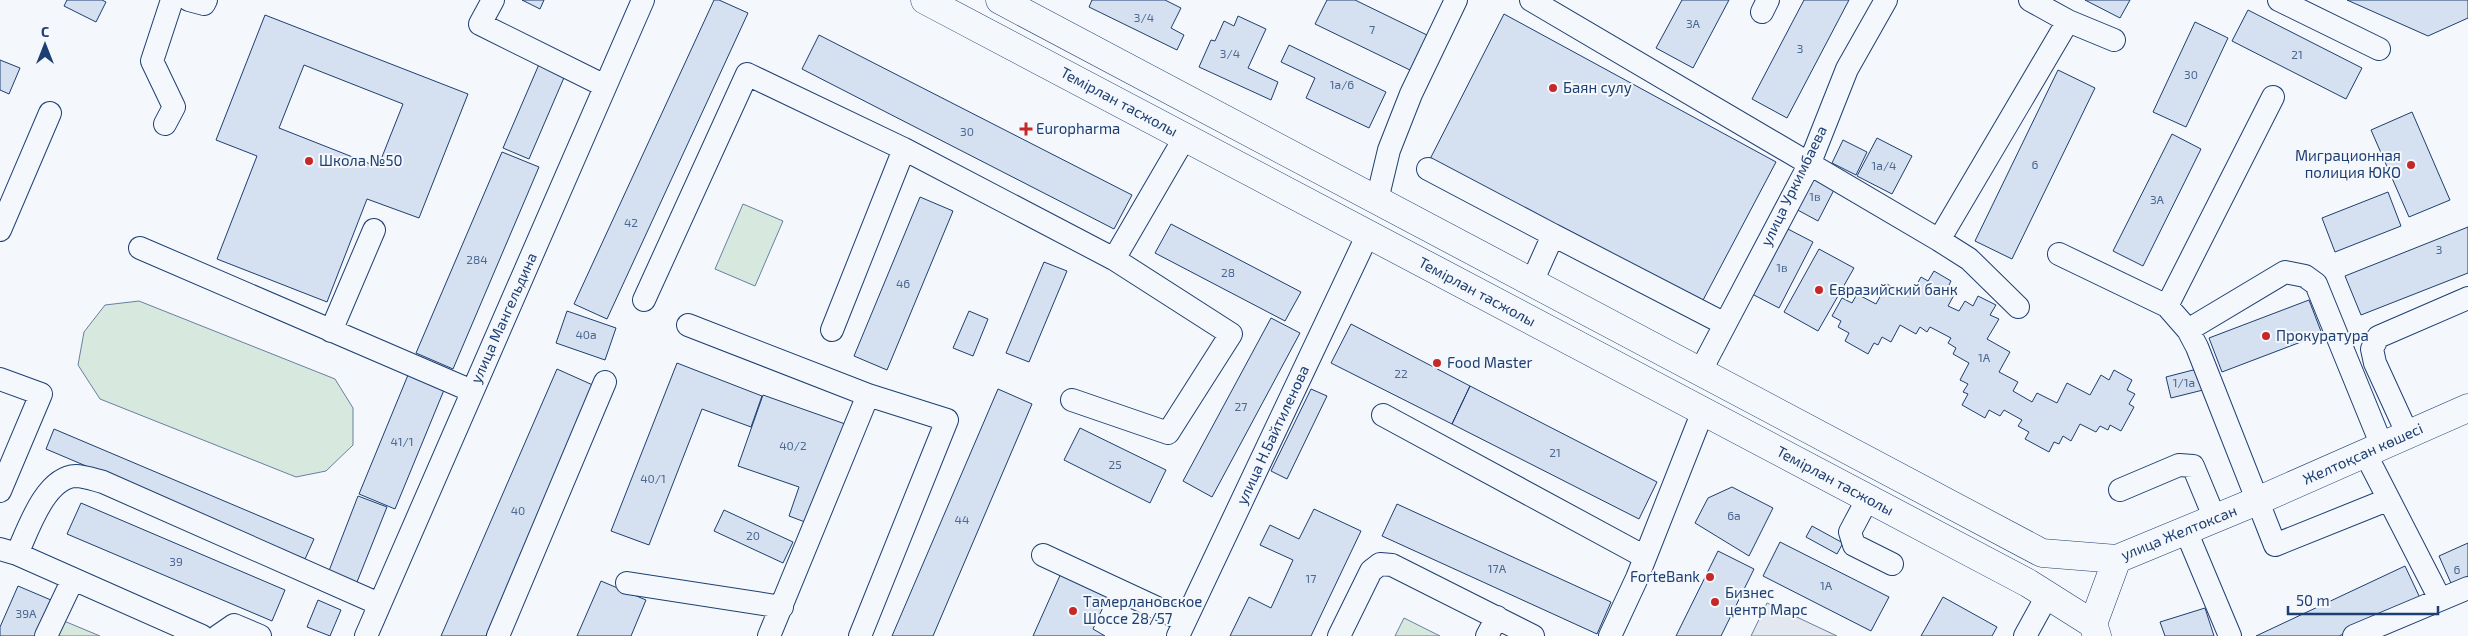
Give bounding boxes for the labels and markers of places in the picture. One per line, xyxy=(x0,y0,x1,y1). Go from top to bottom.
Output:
place label: Баян сулу xyxy=(1563,78,1632,97)
marker: Баян сулу xyxy=(1547,82,1559,94)
place label: Europharma xyxy=(1036,119,1120,137)
marker: Europharma xyxy=(1020,123,1032,135)
place label: Миграционная полиция ЮКО xyxy=(2295,146,2401,181)
place label: Школа №50 xyxy=(319,151,403,169)
marker: Школа №50 xyxy=(303,155,315,167)
marker: Миграционная полиция ЮКО xyxy=(2405,159,2417,171)
place label: Евразийский банк xyxy=(1829,280,1958,298)
marker: Евразийский банк xyxy=(1813,284,1825,296)
place label: Прокуратура xyxy=(2276,326,2369,345)
marker: Прокуратура xyxy=(2260,330,2272,342)
place label: Food Master xyxy=(1447,353,1533,371)
marker: Food Master xyxy=(1431,357,1443,369)
place label: ForteBank xyxy=(1630,567,1700,585)
marker: ForteBank xyxy=(1704,571,1716,583)
place label: Бизнес центр Марс xyxy=(1725,583,1808,618)
place label: Тамерлановское Шоссе 28/57 xyxy=(1083,592,1202,627)
marker: Бизнес центр Марс xyxy=(1709,596,1721,608)
marker: Тамерлановское Шоссе 28/57 xyxy=(1067,605,1079,617)

